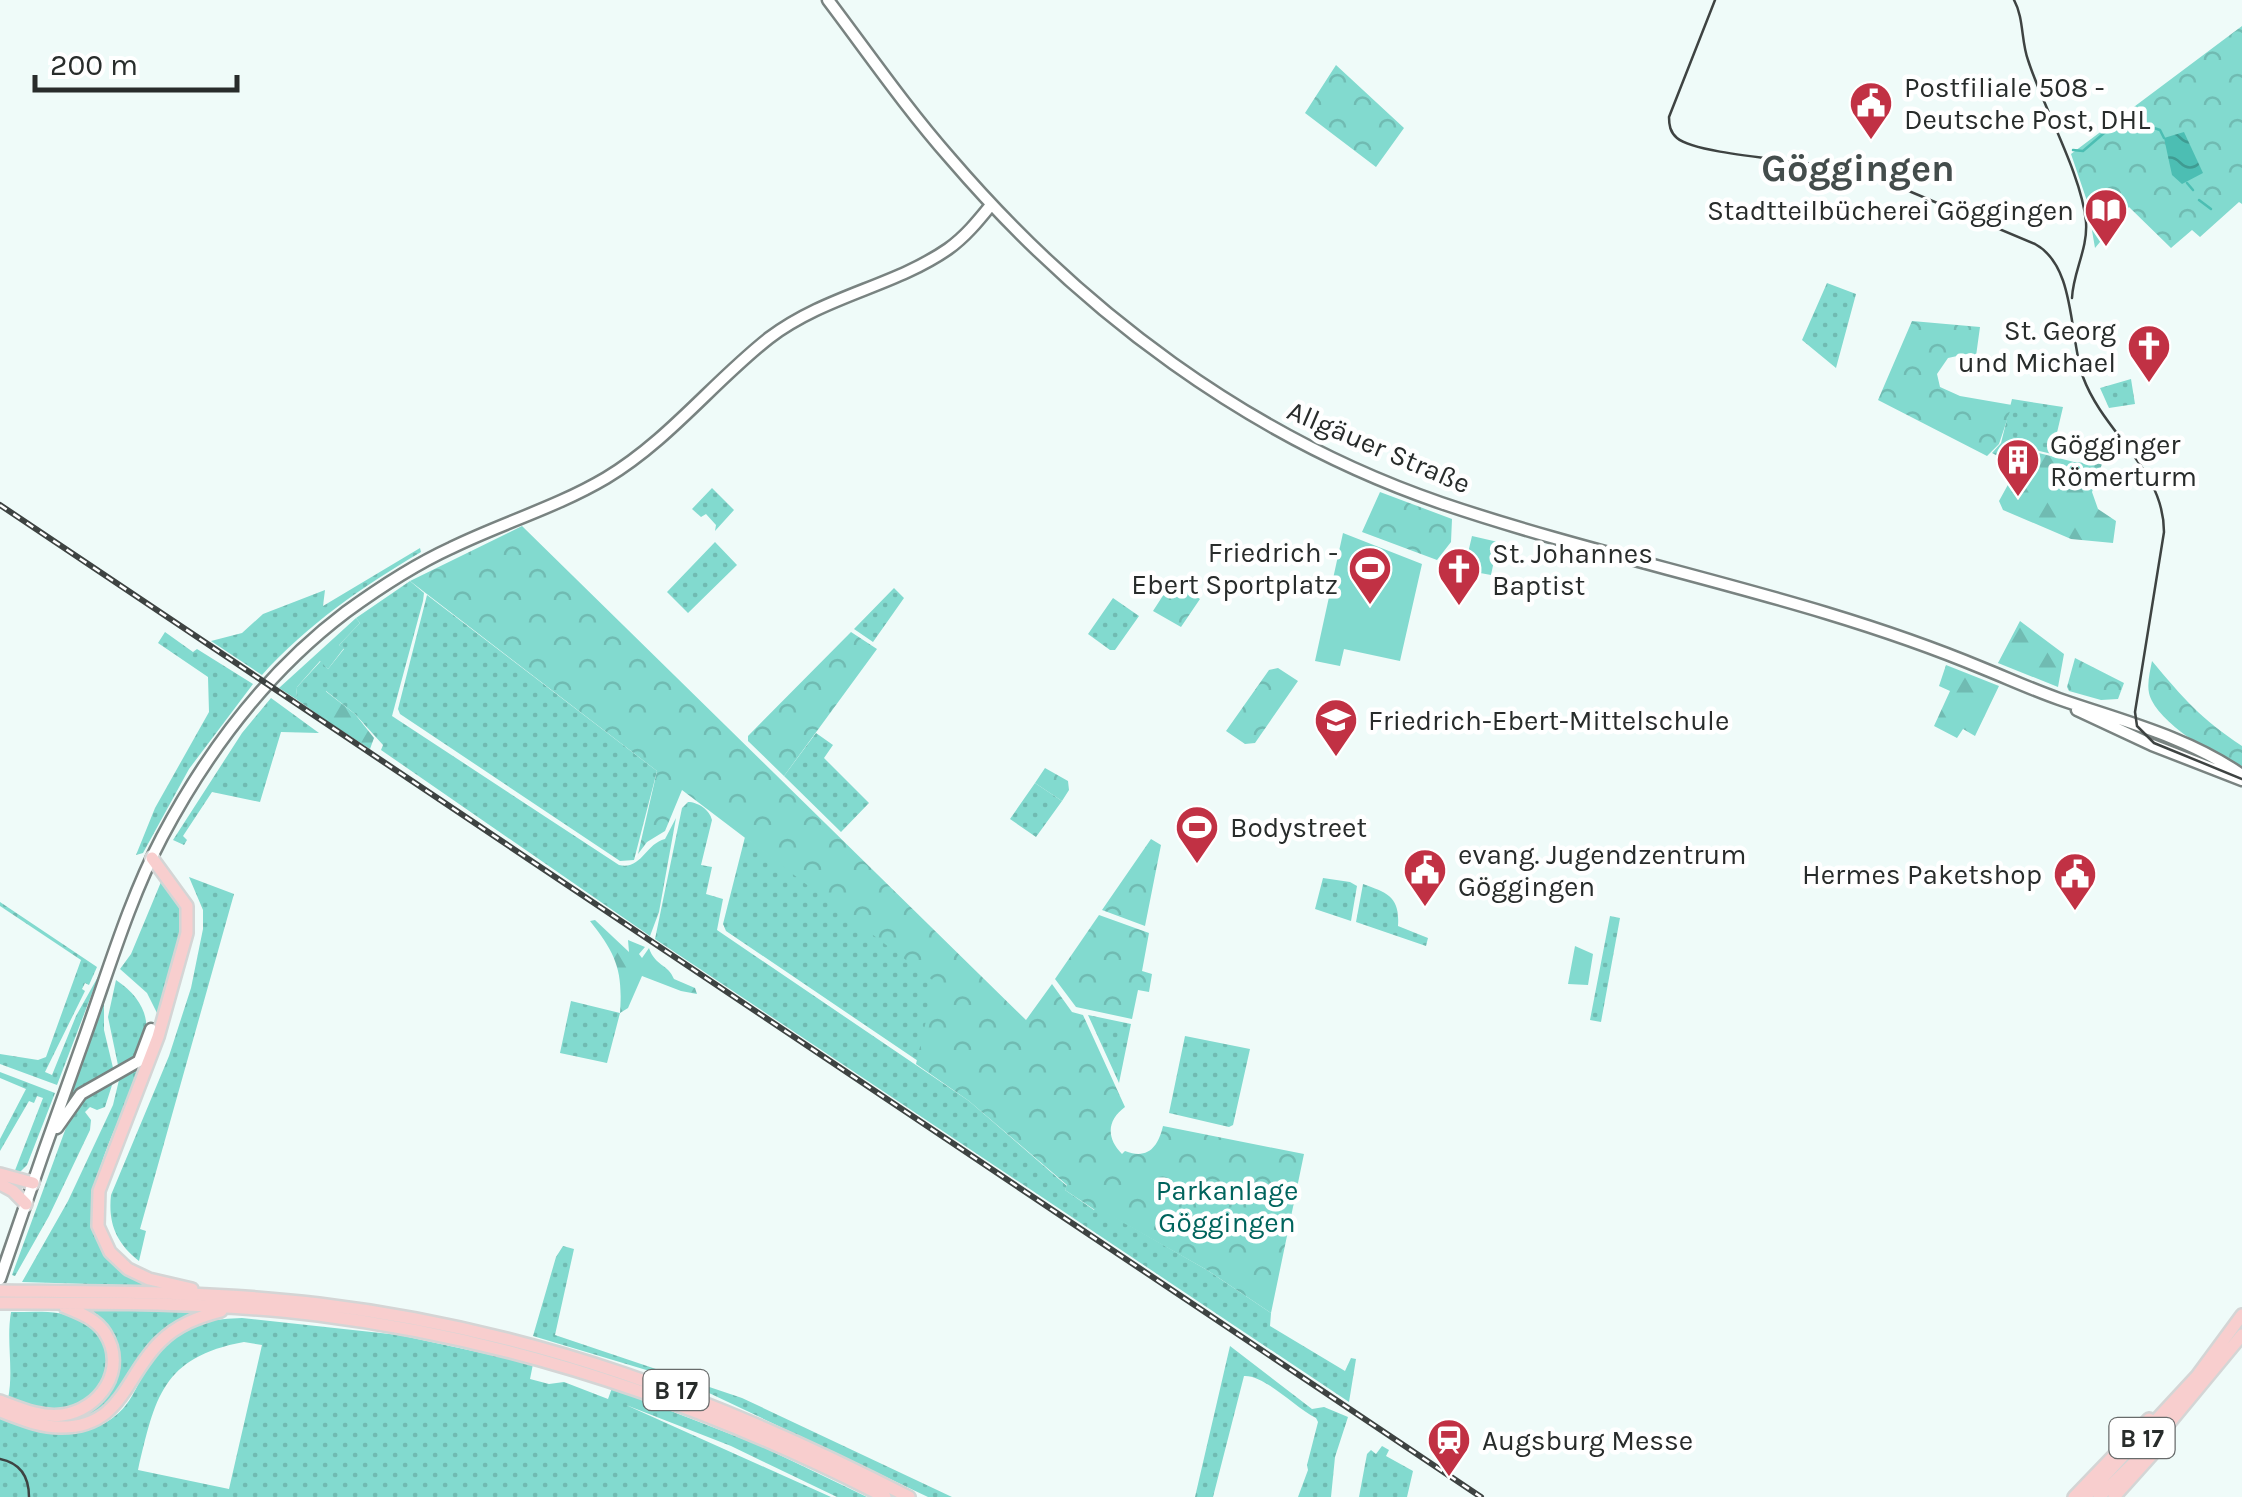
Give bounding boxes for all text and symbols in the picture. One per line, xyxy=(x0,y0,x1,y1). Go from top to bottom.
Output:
scale bar xyxy=(35,30,238,92)
text: 200 m xyxy=(50,47,138,83)
place label: Postfiliale 508 - Deutsche Post, DHL xyxy=(1904,71,2150,136)
public building icon: Postfiliale 508 - Deutsche Post, DHL xyxy=(1848,80,1894,141)
district label: Göggingen xyxy=(1761,146,1955,191)
library icon: Stadtteilbücherei Göggingen xyxy=(2083,187,2129,248)
place label: Stadtteilbücherei Göggingen xyxy=(1707,194,2074,227)
place label: St. Georg und Michael xyxy=(1958,314,2116,379)
church icon: St. Georg und Michael xyxy=(2126,323,2172,384)
street label: Allgäuer Straße xyxy=(1283,394,1475,500)
place label: Gögginger Römerturm xyxy=(2050,428,2197,493)
building icon: Gögginger Römerturm xyxy=(1995,437,2041,498)
place label: Friedrich - Ebert Sportplatz xyxy=(1131,536,1338,601)
place label: St. Johannes Baptist xyxy=(1492,537,1653,602)
sports icon: Friedrich - Ebert Sportplatz xyxy=(1347,545,1393,606)
church icon: St. Johannes Baptist xyxy=(1436,546,1482,607)
school or university icon: Friedrich-Ebert-Mittelschule xyxy=(1313,697,1359,758)
place label: Friedrich-Ebert-Mittelschule xyxy=(1368,704,1729,737)
sports icon: Bodystreet xyxy=(1174,804,1220,865)
place label: Bodystreet xyxy=(1230,811,1367,844)
place label: evang. Jugendzentrum Göggingen xyxy=(1458,838,1747,903)
public building icon: evang. Jugendzentrum Göggingen xyxy=(1402,847,1448,908)
public building icon: Hermes Paketshop xyxy=(2052,851,2098,912)
place label: Hermes Paketshop xyxy=(1802,858,2042,891)
park label: Parkanlage Göggingen xyxy=(1156,1174,1298,1239)
road number: B 17 xyxy=(644,1370,708,1410)
station icon: Augsburg Messe xyxy=(1426,1417,1472,1478)
road number: B 17 xyxy=(2110,1418,2174,1458)
place label: Augsburg Messe xyxy=(1482,1424,1693,1457)

